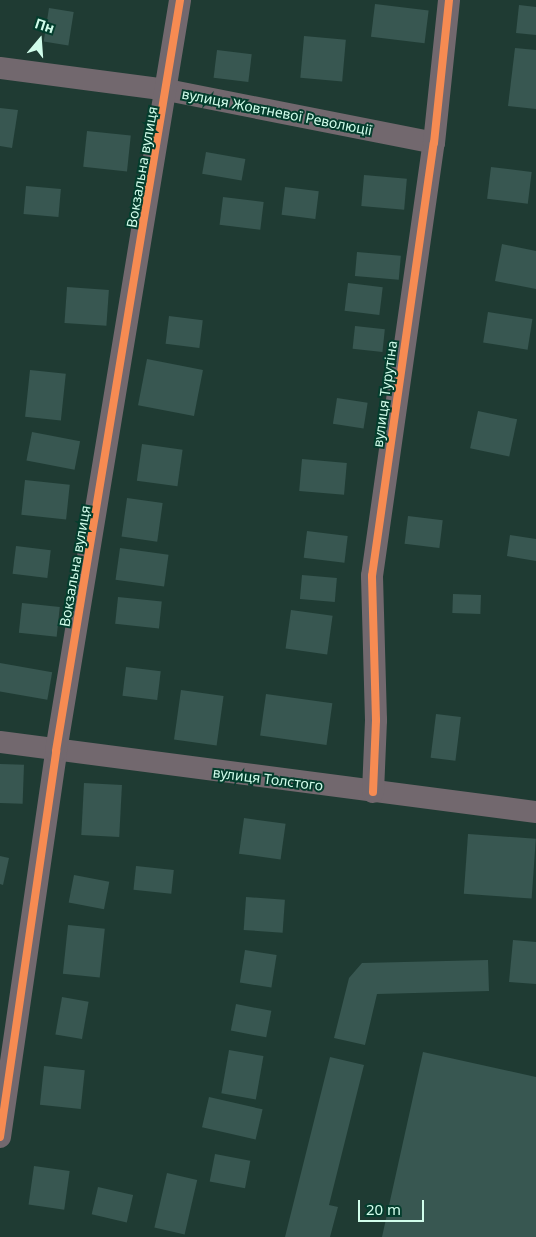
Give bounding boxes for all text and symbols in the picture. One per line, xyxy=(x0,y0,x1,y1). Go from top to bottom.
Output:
text: Пн xyxy=(32,13,57,37)
north arrow xyxy=(15,15,65,65)
street label: вулиця Жовтневої Революції xyxy=(180,85,374,139)
street label: Вокзальна вулиця xyxy=(123,105,161,229)
street label: вулиця Турутіна xyxy=(369,339,401,449)
street label: Вокзальна вулиця xyxy=(56,504,94,628)
street label: вулиця Толстого xyxy=(212,764,324,794)
scale bar xyxy=(361,1190,427,1222)
text: 20 m xyxy=(366,1199,401,1219)

